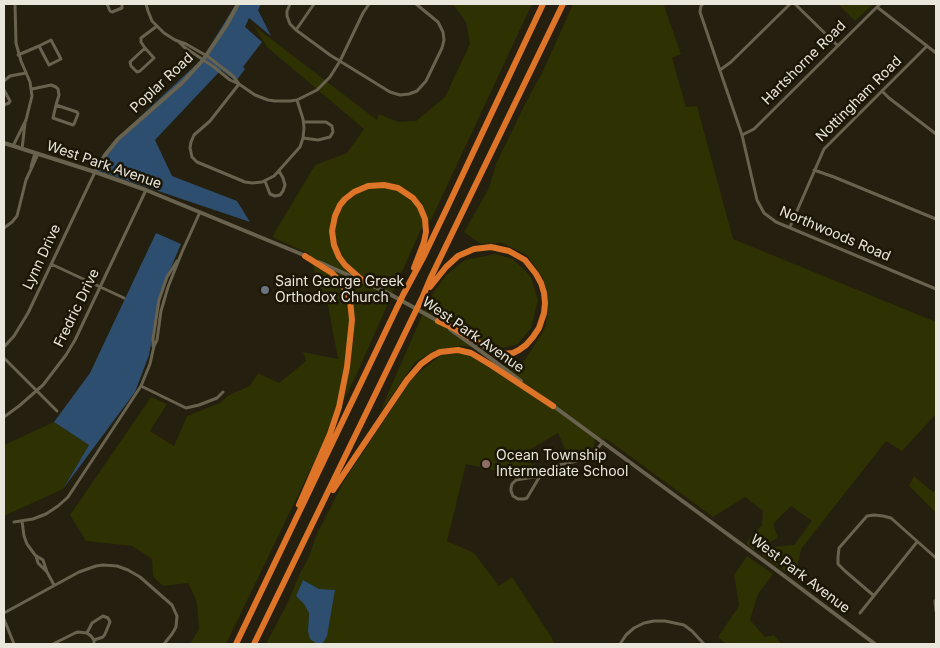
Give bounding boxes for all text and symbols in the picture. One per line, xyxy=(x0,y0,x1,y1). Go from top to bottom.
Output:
street label: Hartshorne Road xyxy=(759,18,849,108)
street label: Poplar Road xyxy=(127,50,197,116)
street label: Nottingham Road xyxy=(813,53,905,145)
street label: West Park Avenue xyxy=(44,137,164,193)
street label: Northwoods Road xyxy=(777,203,893,265)
street label: Lynn Drive xyxy=(20,222,64,292)
street label: Fredric Drive xyxy=(51,266,103,350)
place label: Saint George Greek Orthodox Church xyxy=(275,274,404,306)
marker: Saint George Greek Orthodox Church xyxy=(259,284,271,296)
street label: West Park Avenue xyxy=(419,294,527,376)
place label: Ocean Township Intermediate School xyxy=(496,448,628,481)
marker: Ocean Township Intermediate School xyxy=(480,458,492,470)
street label: West Park Avenue xyxy=(747,531,853,617)

